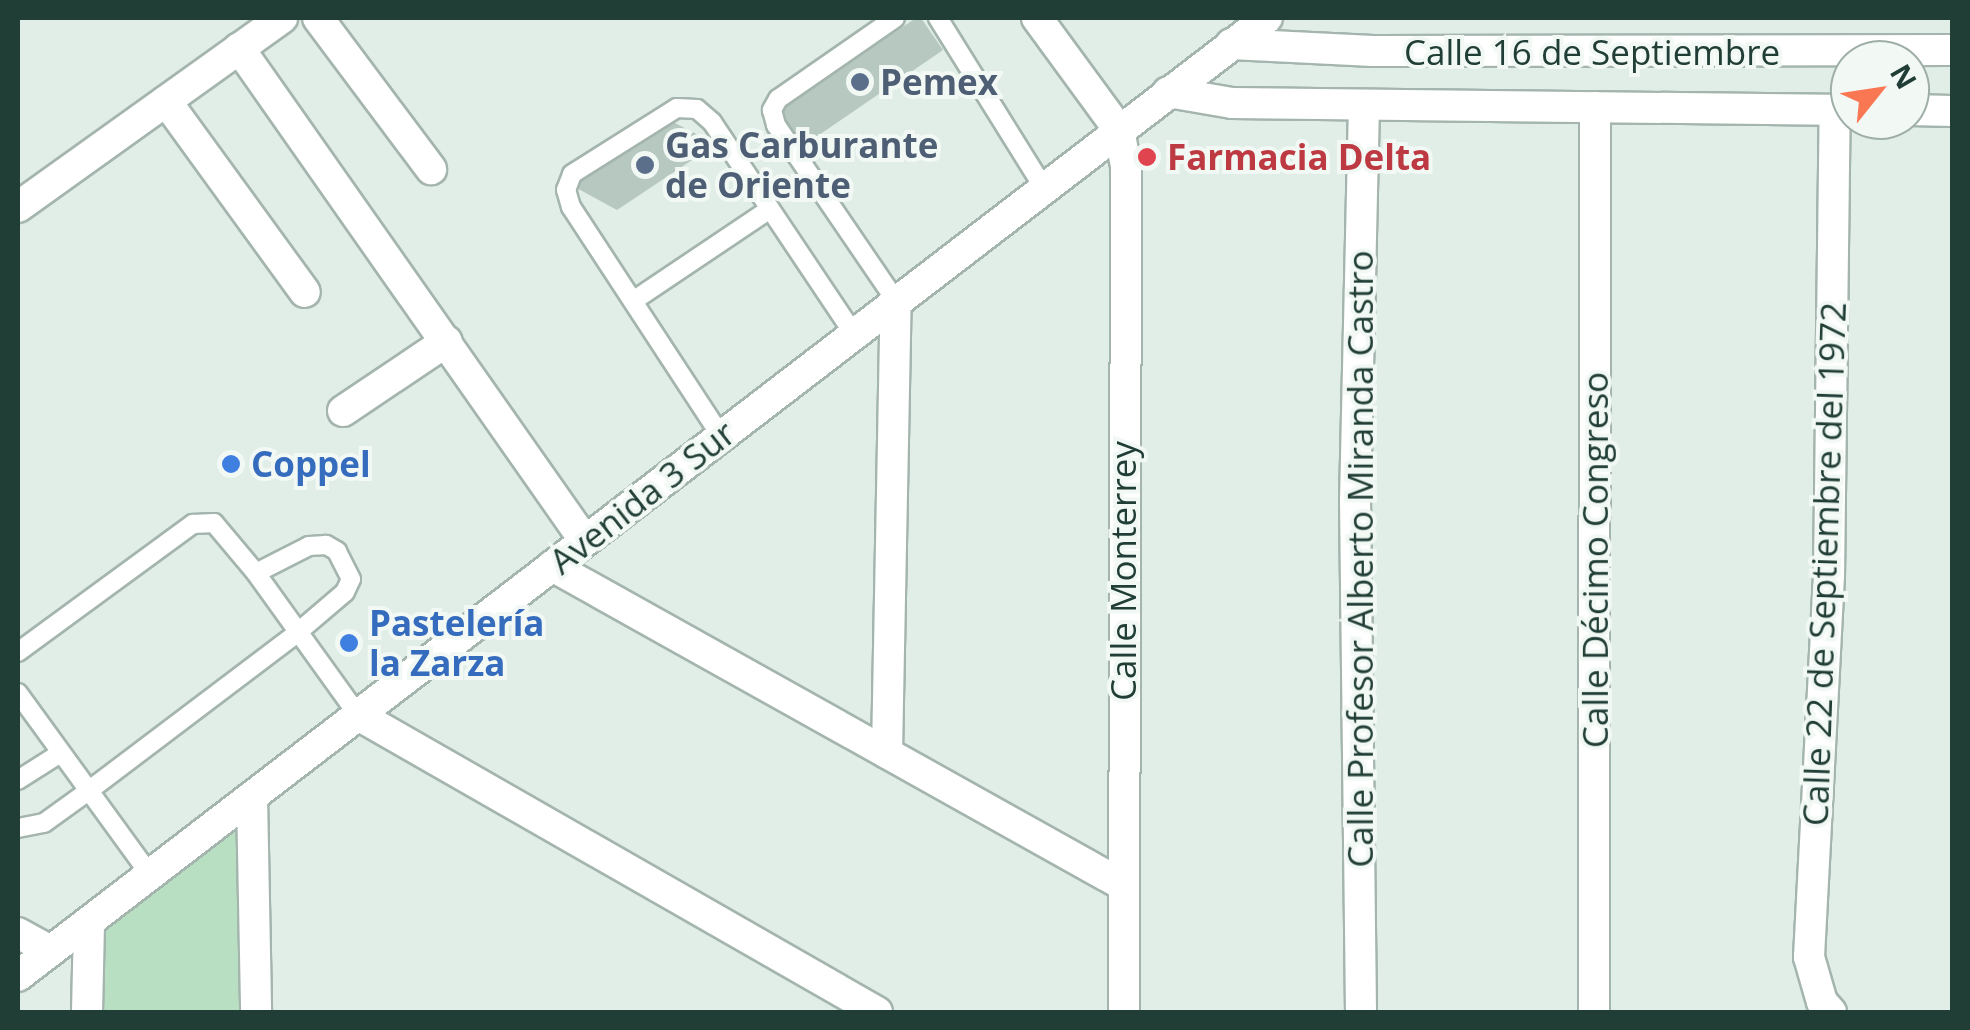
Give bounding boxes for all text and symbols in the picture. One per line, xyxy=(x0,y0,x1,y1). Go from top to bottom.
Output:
street label: Calle 16 de Septiembre xyxy=(1404,31,1780,73)
north arrow xyxy=(1830,40,1930,140)
text: N xyxy=(1882,57,1926,95)
place label: Pemex xyxy=(880,61,998,103)
marker: Pemex xyxy=(849,71,871,93)
place label: Gas Carburante de Oriente xyxy=(665,124,938,206)
place label: Farmacia Delta xyxy=(1167,136,1431,178)
marker: Farmacia Delta xyxy=(1136,146,1158,168)
marker: Gas Carburante de Oriente xyxy=(634,154,656,176)
street label: Calle Profesor Alberto Miranda Castro xyxy=(1339,250,1381,868)
street label: Calle 22 de Septiembre del 1972 xyxy=(1794,301,1854,827)
street label: Calle Décimo Congreso xyxy=(1574,372,1616,748)
street label: Avenida 3 Sur xyxy=(541,412,743,582)
street label: Calle Monterrey xyxy=(1102,441,1144,701)
place label: Coppel xyxy=(251,443,371,485)
marker: Coppel xyxy=(220,453,242,475)
place label: Pastelería la Zarza xyxy=(369,602,544,684)
marker: Pastelería la Zarza xyxy=(338,632,360,654)

